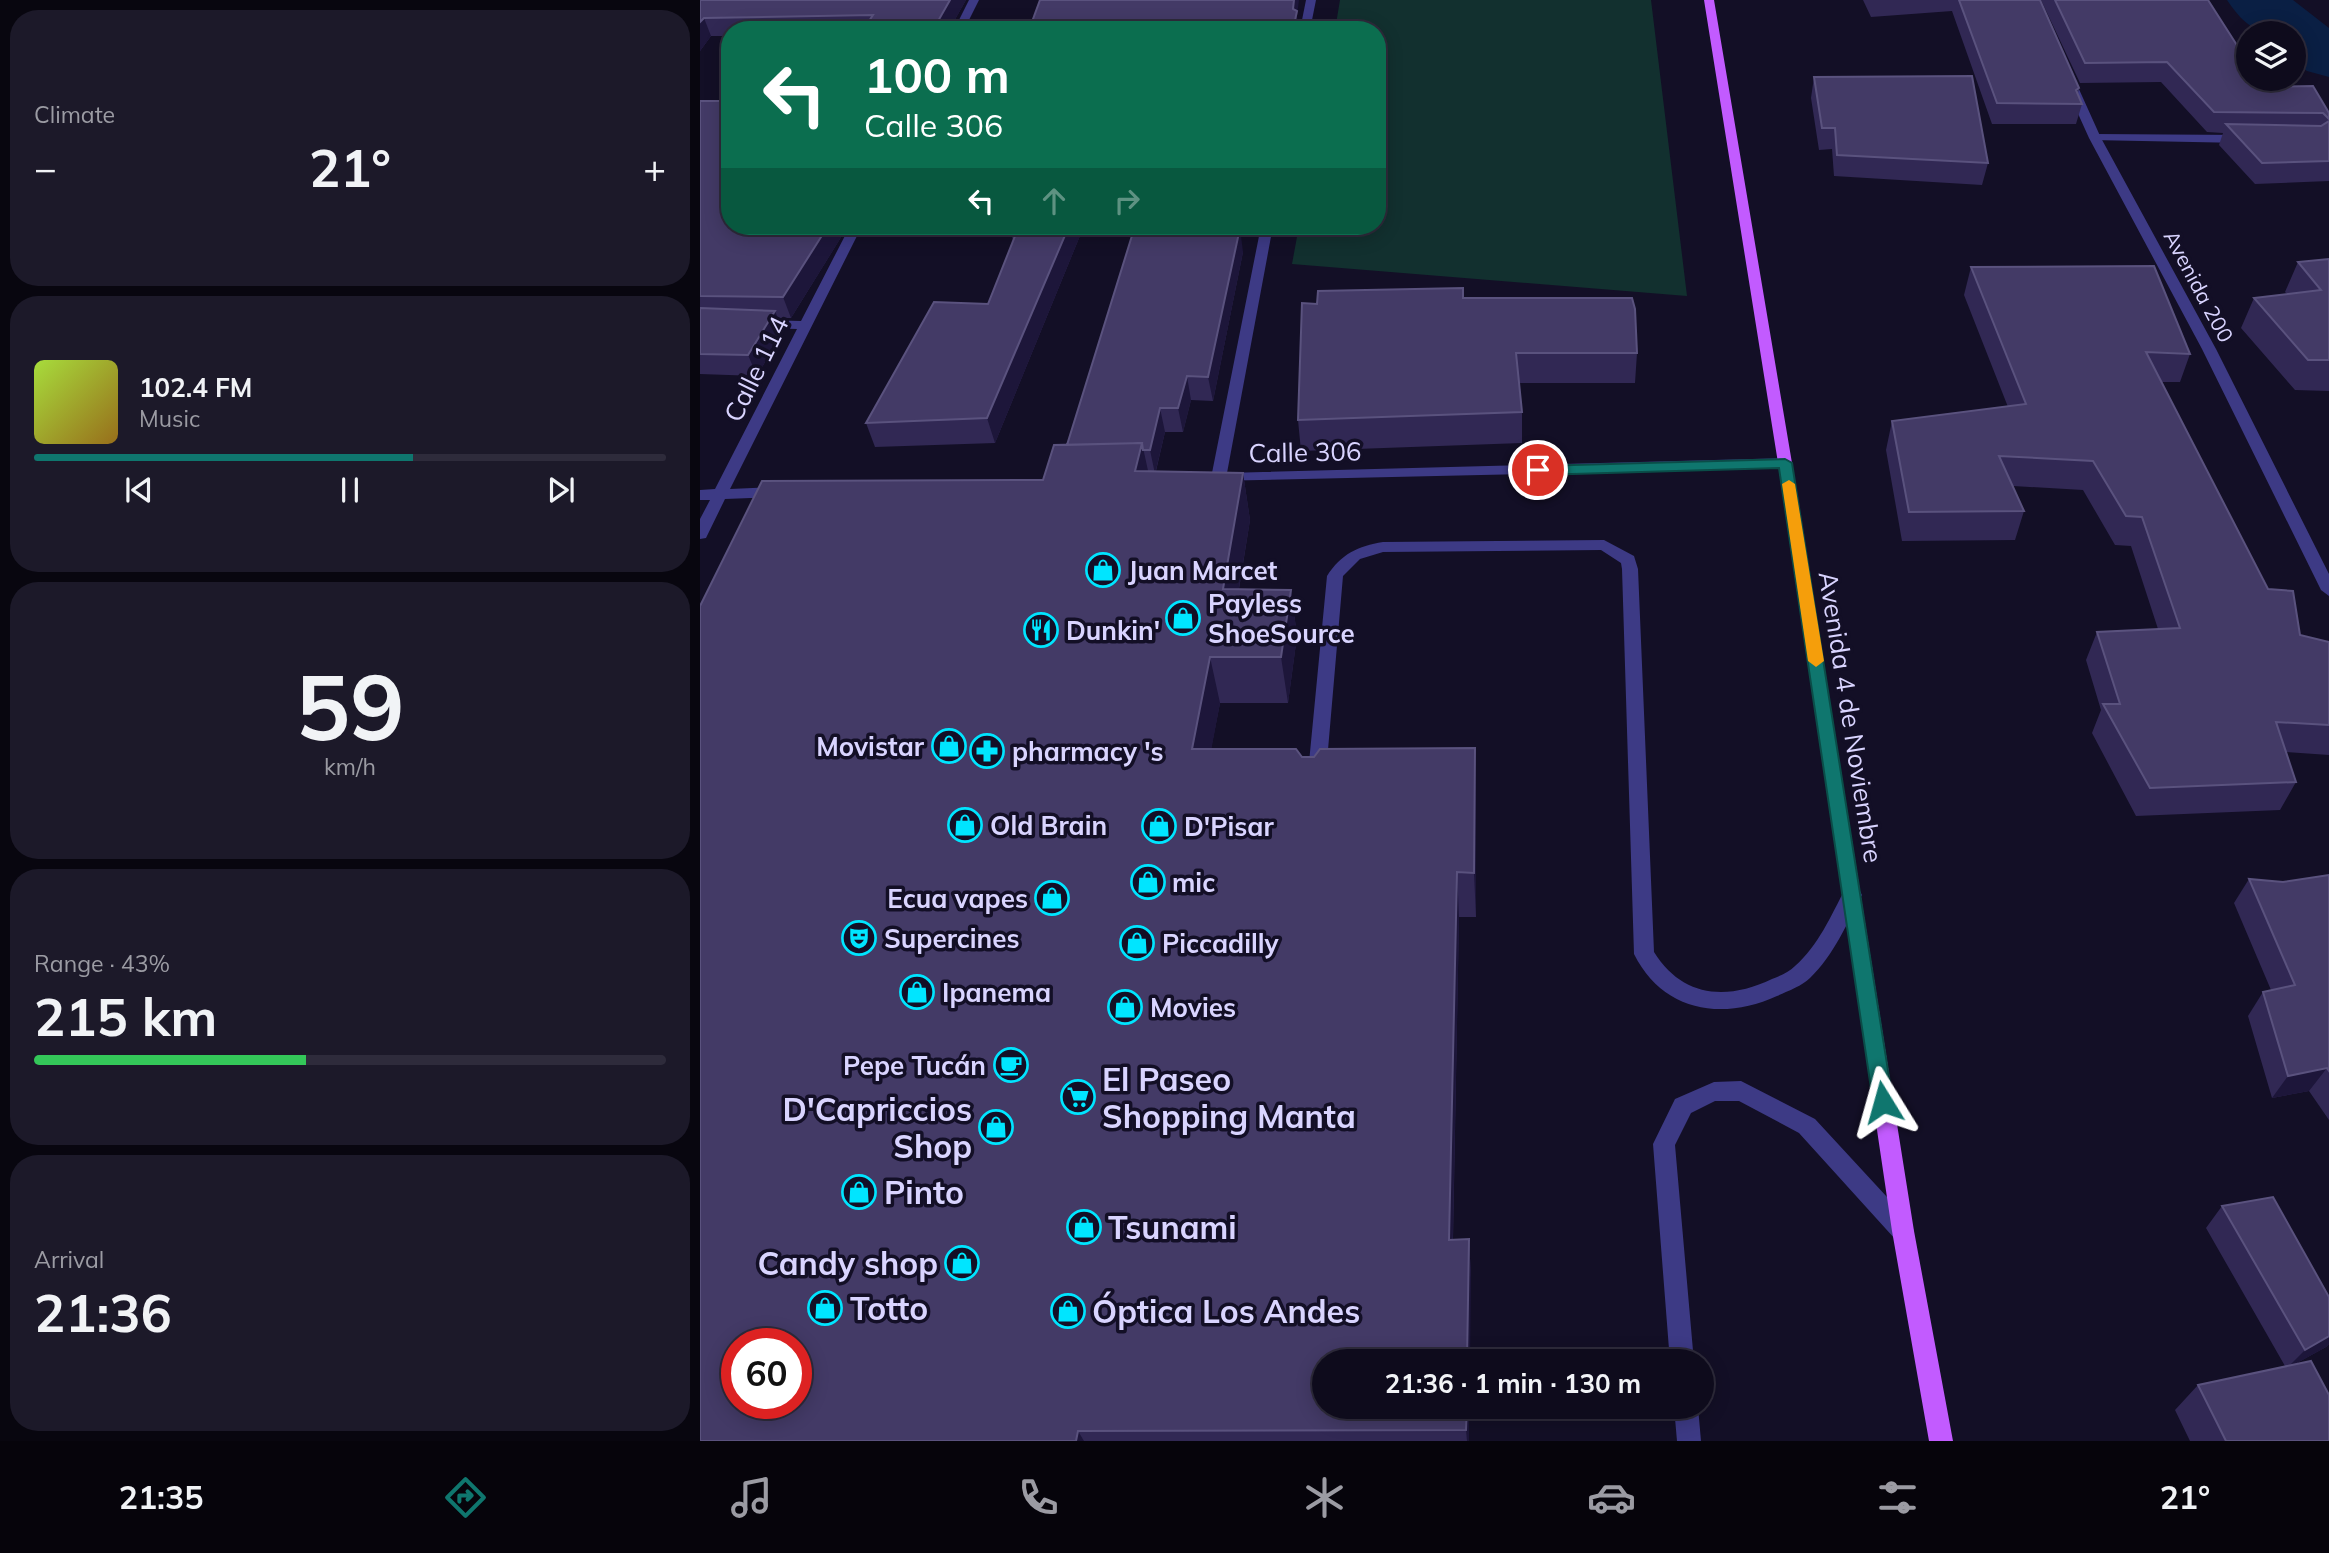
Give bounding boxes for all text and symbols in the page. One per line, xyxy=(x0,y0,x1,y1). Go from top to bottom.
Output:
map controls xyxy=(2236,21,2306,91)
button: layers xyxy=(2236,21,2306,91)
text: 100 m xyxy=(864,44,1010,105)
icon: left xyxy=(749,49,840,140)
text: Climate xyxy=(34,100,115,129)
text: Calle 306 xyxy=(864,105,1003,145)
text: 21° xyxy=(309,135,391,200)
text: − xyxy=(34,144,57,192)
text: + xyxy=(643,144,666,192)
icon: left xyxy=(962,182,1000,220)
icon: ahead xyxy=(1035,182,1073,220)
icon: right xyxy=(1108,182,1146,220)
street label: Avenida 200 xyxy=(2159,226,2239,346)
street label: Calle 114 xyxy=(716,311,796,427)
text: 102.4 FM xyxy=(139,371,252,404)
text: Music xyxy=(139,404,200,433)
street label: Calle 306 xyxy=(1248,435,1362,469)
pin xyxy=(1508,440,1568,500)
icon: arrive xyxy=(1519,451,1557,489)
icon: previous xyxy=(120,471,158,509)
icon: pause xyxy=(331,471,369,509)
icon: next xyxy=(542,471,580,509)
shop icon: Juan Marcet xyxy=(1084,551,1122,589)
place label: Juan Marcet xyxy=(1128,554,1278,587)
street label: Avenida 4 de Noviembre xyxy=(1812,569,1890,865)
place label: Payless ShoeSource xyxy=(1208,587,1355,650)
shop icon: Payless ShoeSource xyxy=(1164,599,1202,637)
restaurant icon: Dunkin' xyxy=(1022,611,1060,649)
place label: Dunkin' xyxy=(1066,614,1160,647)
text: 59 xyxy=(295,649,405,763)
shop icon: Movistar xyxy=(930,727,968,765)
place label: Movistar xyxy=(816,730,925,763)
pharmacy icon: pharmacy 's xyxy=(968,732,1006,770)
place label: pharmacy 's xyxy=(1012,735,1164,768)
text: km/h xyxy=(324,752,376,781)
shop icon: Old Brain xyxy=(946,806,984,844)
shop icon: D'Pisar xyxy=(1140,807,1178,845)
place label: Old Brain xyxy=(990,809,1107,842)
place label: D'Pisar xyxy=(1184,810,1274,843)
shop icon: mic xyxy=(1129,863,1167,901)
place label: mic xyxy=(1172,866,1215,899)
shop icon: Ecua vapes xyxy=(1033,879,1071,917)
place label: Ecua vapes xyxy=(887,882,1028,915)
theatre icon: Supercines xyxy=(840,919,878,957)
place label: Supercines xyxy=(884,922,1020,955)
shop icon: Piccadilly xyxy=(1118,924,1156,962)
place label: Piccadilly xyxy=(1162,927,1280,960)
text: Range · 43% xyxy=(34,949,170,978)
shop icon: Ipanema xyxy=(898,973,936,1011)
place label: Ipanema xyxy=(942,976,1051,1009)
text: 215 km xyxy=(34,984,217,1049)
shop icon: Movies xyxy=(1106,988,1144,1026)
place label: Movies xyxy=(1150,991,1236,1024)
cafe icon: Pepe Tucán xyxy=(992,1046,1030,1084)
place label: Pepe Tucán xyxy=(843,1049,986,1082)
place label: El Paseo Shopping Manta xyxy=(1102,1059,1356,1136)
position arrow xyxy=(1846,1065,1920,1139)
supermarket icon: El Paseo Shopping Manta xyxy=(1059,1078,1097,1116)
place label: D'Capriccios Shop xyxy=(783,1089,972,1166)
shop icon: D'Capriccios Shop xyxy=(977,1108,1015,1146)
place label: Pinto xyxy=(884,1172,964,1212)
shop icon: Pinto xyxy=(840,1173,878,1211)
place label: Tsunami xyxy=(1108,1207,1237,1247)
shop icon: Tsunami xyxy=(1065,1208,1103,1246)
place label: Candy shop xyxy=(757,1243,938,1283)
shop icon: Candy shop xyxy=(943,1244,981,1282)
text: Arrival xyxy=(34,1245,104,1274)
text: 21:36 xyxy=(34,1280,172,1345)
place label: Totto xyxy=(850,1288,928,1328)
shop icon: Totto xyxy=(806,1289,844,1327)
place label: Óptica Los Andes xyxy=(1092,1291,1360,1331)
shop icon: Óptica Los Andes xyxy=(1049,1292,1087,1330)
speed limit sign: 60 xyxy=(721,1328,812,1419)
text: 21:36 · 1 min · 130 m xyxy=(1385,1367,1641,1400)
icon: directions xyxy=(441,1473,490,1522)
icon: music xyxy=(727,1473,776,1522)
icon: phone xyxy=(1014,1473,1063,1522)
icon: climate xyxy=(1300,1473,1349,1522)
icon: car xyxy=(1587,1473,1636,1522)
icon: filters xyxy=(1873,1473,1922,1522)
text: 21:35 xyxy=(119,1477,203,1517)
text: 21° xyxy=(2160,1477,2210,1517)

